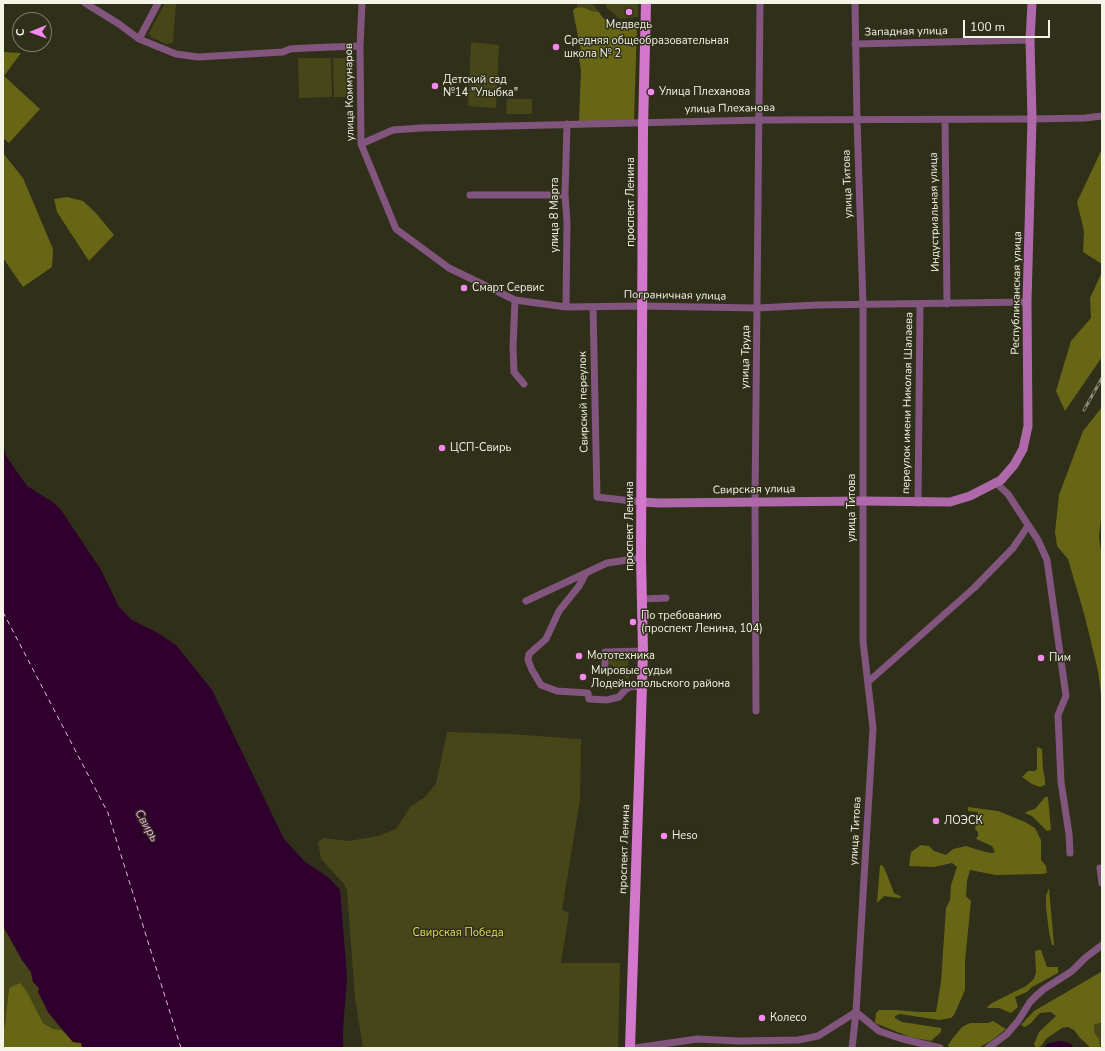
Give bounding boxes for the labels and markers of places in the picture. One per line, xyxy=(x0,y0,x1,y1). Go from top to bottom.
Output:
marker: Медведь xyxy=(624,7,634,17)
place label: Медведь xyxy=(606,18,652,32)
place label: Средняя общеобразовательная школа № 2 xyxy=(564,34,729,60)
marker: Средняя общеобразовательная школа № 2 xyxy=(551,42,561,52)
place label: Детский сад №14 "Улыбка" xyxy=(443,73,518,99)
marker: Детский сад №14 "Улыбка" xyxy=(430,81,440,91)
place label: Улица Плеханова xyxy=(659,85,750,99)
marker: Улица Плеханова xyxy=(646,87,656,97)
place label: Смарт Сервис xyxy=(472,281,544,295)
marker: Смарт Сервис xyxy=(459,283,469,293)
place label: ЦСП-Свирь xyxy=(450,441,511,455)
marker: ЦСП-Свирь xyxy=(437,443,447,453)
place label: По требованию (проспект Ленина, 104) xyxy=(641,609,763,635)
marker: По требованию (проспект Ленина, 104) xyxy=(628,617,638,627)
place label: Мототехника xyxy=(587,649,655,663)
marker: Мототехника xyxy=(574,651,584,661)
place label: Пим xyxy=(1049,651,1071,665)
marker: Пим xyxy=(1036,653,1046,663)
place label: Мировые судьи Лодейнопольского района xyxy=(591,664,730,690)
marker: Мировые судьи Лодейнопольского района xyxy=(578,672,588,682)
place label: ЛОЭСК xyxy=(944,814,982,828)
marker: ЛОЭСК xyxy=(931,816,941,826)
place label: Heso xyxy=(672,829,698,843)
marker: Heso xyxy=(659,831,669,841)
place label: Колесо xyxy=(770,1011,807,1025)
marker: Колесо xyxy=(757,1013,767,1023)

